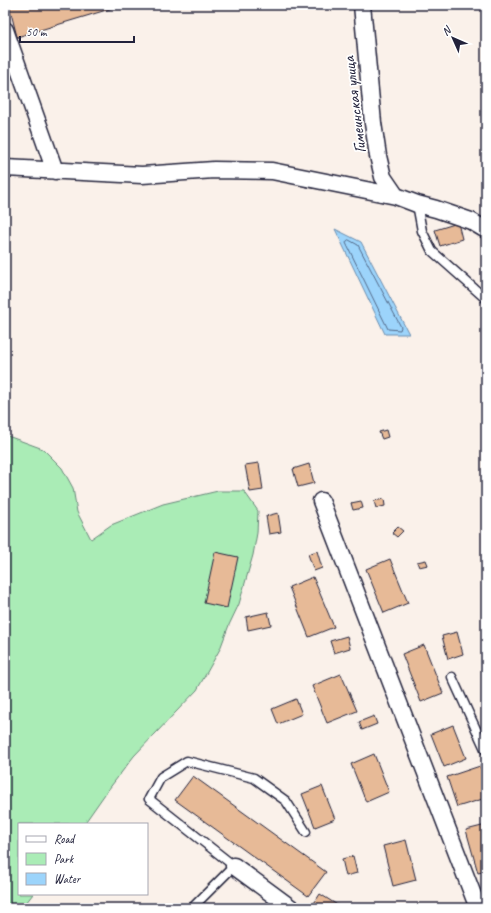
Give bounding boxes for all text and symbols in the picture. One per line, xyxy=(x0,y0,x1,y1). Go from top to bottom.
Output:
scale bar xyxy=(20,18,134,44)
north arrow xyxy=(433,18,473,58)
text: N xyxy=(439,22,455,38)
text: 50 m xyxy=(26,24,48,40)
street label: Гимеинская улица xyxy=(338,54,371,154)
legend xyxy=(18,823,148,895)
text: Road xyxy=(54,831,76,847)
text: Park xyxy=(54,851,75,867)
text: Water xyxy=(54,871,82,887)

